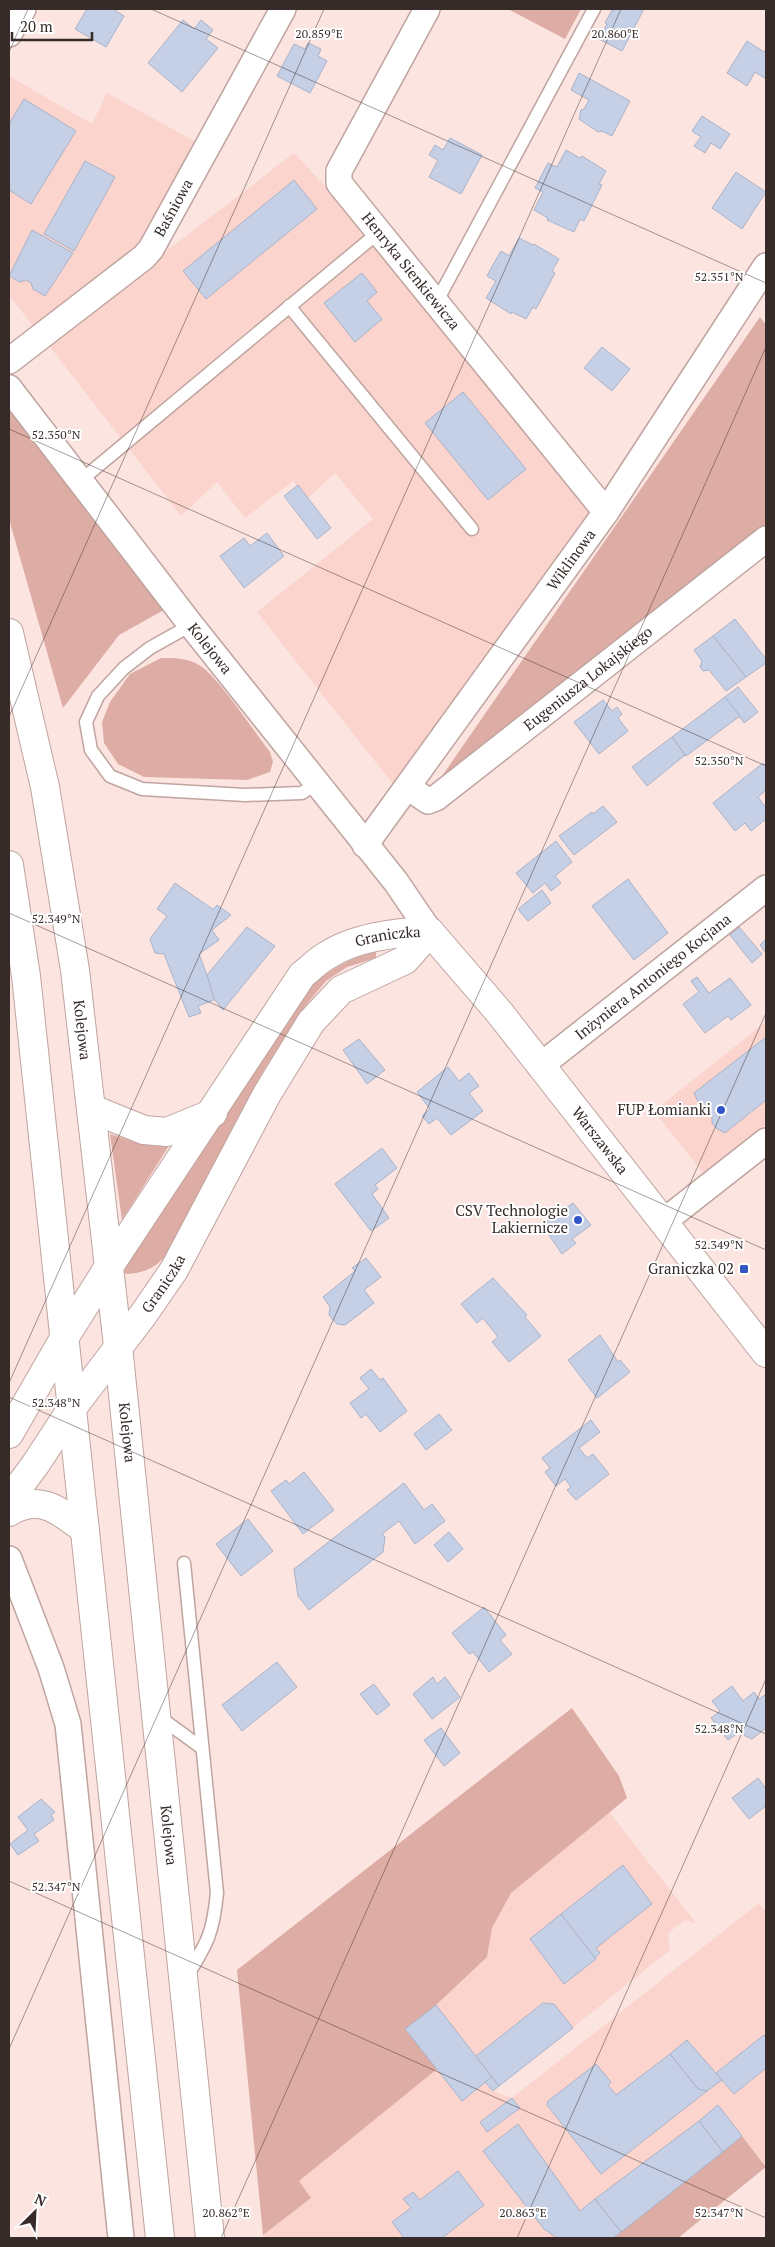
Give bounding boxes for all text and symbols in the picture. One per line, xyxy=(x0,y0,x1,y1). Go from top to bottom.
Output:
scale bar xyxy=(12,10,92,42)
text: 20 m xyxy=(20,16,53,36)
text: 20.859°E xyxy=(295,26,343,41)
text: 20.860°E xyxy=(591,26,639,41)
street label: Baśniowa xyxy=(149,174,197,240)
street label: Henryka Sienkiewicza xyxy=(358,208,465,334)
text: 52.351°N xyxy=(694,269,744,284)
text: 52.350°N xyxy=(31,427,81,442)
street label: Wiklinowa xyxy=(542,524,600,594)
street label: Kolejowa xyxy=(184,618,237,678)
street label: Eugeniusza Lokajskiego xyxy=(519,621,656,735)
text: 52.350°N xyxy=(694,753,744,768)
street label: Inżyniera Antoniego Kocjana xyxy=(570,908,735,1044)
text: 52.349°N xyxy=(31,911,81,926)
street label: Graniczka xyxy=(352,921,421,951)
street label: Kolejowa xyxy=(69,999,96,1061)
place label: FUP Łomianki xyxy=(617,1099,711,1119)
street label: Warszawska xyxy=(568,1102,633,1178)
marker: FUP Łomianki xyxy=(715,1104,727,1116)
place label: CSV Technologie Lakiernicze xyxy=(455,1200,568,1237)
marker: CSV Technologie Lakiernicze xyxy=(572,1214,584,1226)
text: 52.349°N xyxy=(694,1237,744,1252)
street label: Graniczka xyxy=(136,1250,190,1317)
place label: Graniczka 02 xyxy=(648,1258,734,1278)
marker: Graniczka 02 xyxy=(738,1263,750,1275)
text: 52.348°N xyxy=(31,1395,81,1410)
street label: Kolejowa xyxy=(115,1401,141,1464)
text: 52.348°N xyxy=(694,1721,744,1736)
street label: Kolejowa xyxy=(156,1804,183,1867)
text: 52.347°N xyxy=(31,1879,81,1894)
north arrow xyxy=(10,2187,60,2237)
text: N xyxy=(32,2189,50,2211)
text: 20.862°E xyxy=(202,2205,250,2220)
text: 20.863°E xyxy=(499,2205,547,2220)
text: 52.347°N xyxy=(694,2205,744,2220)

